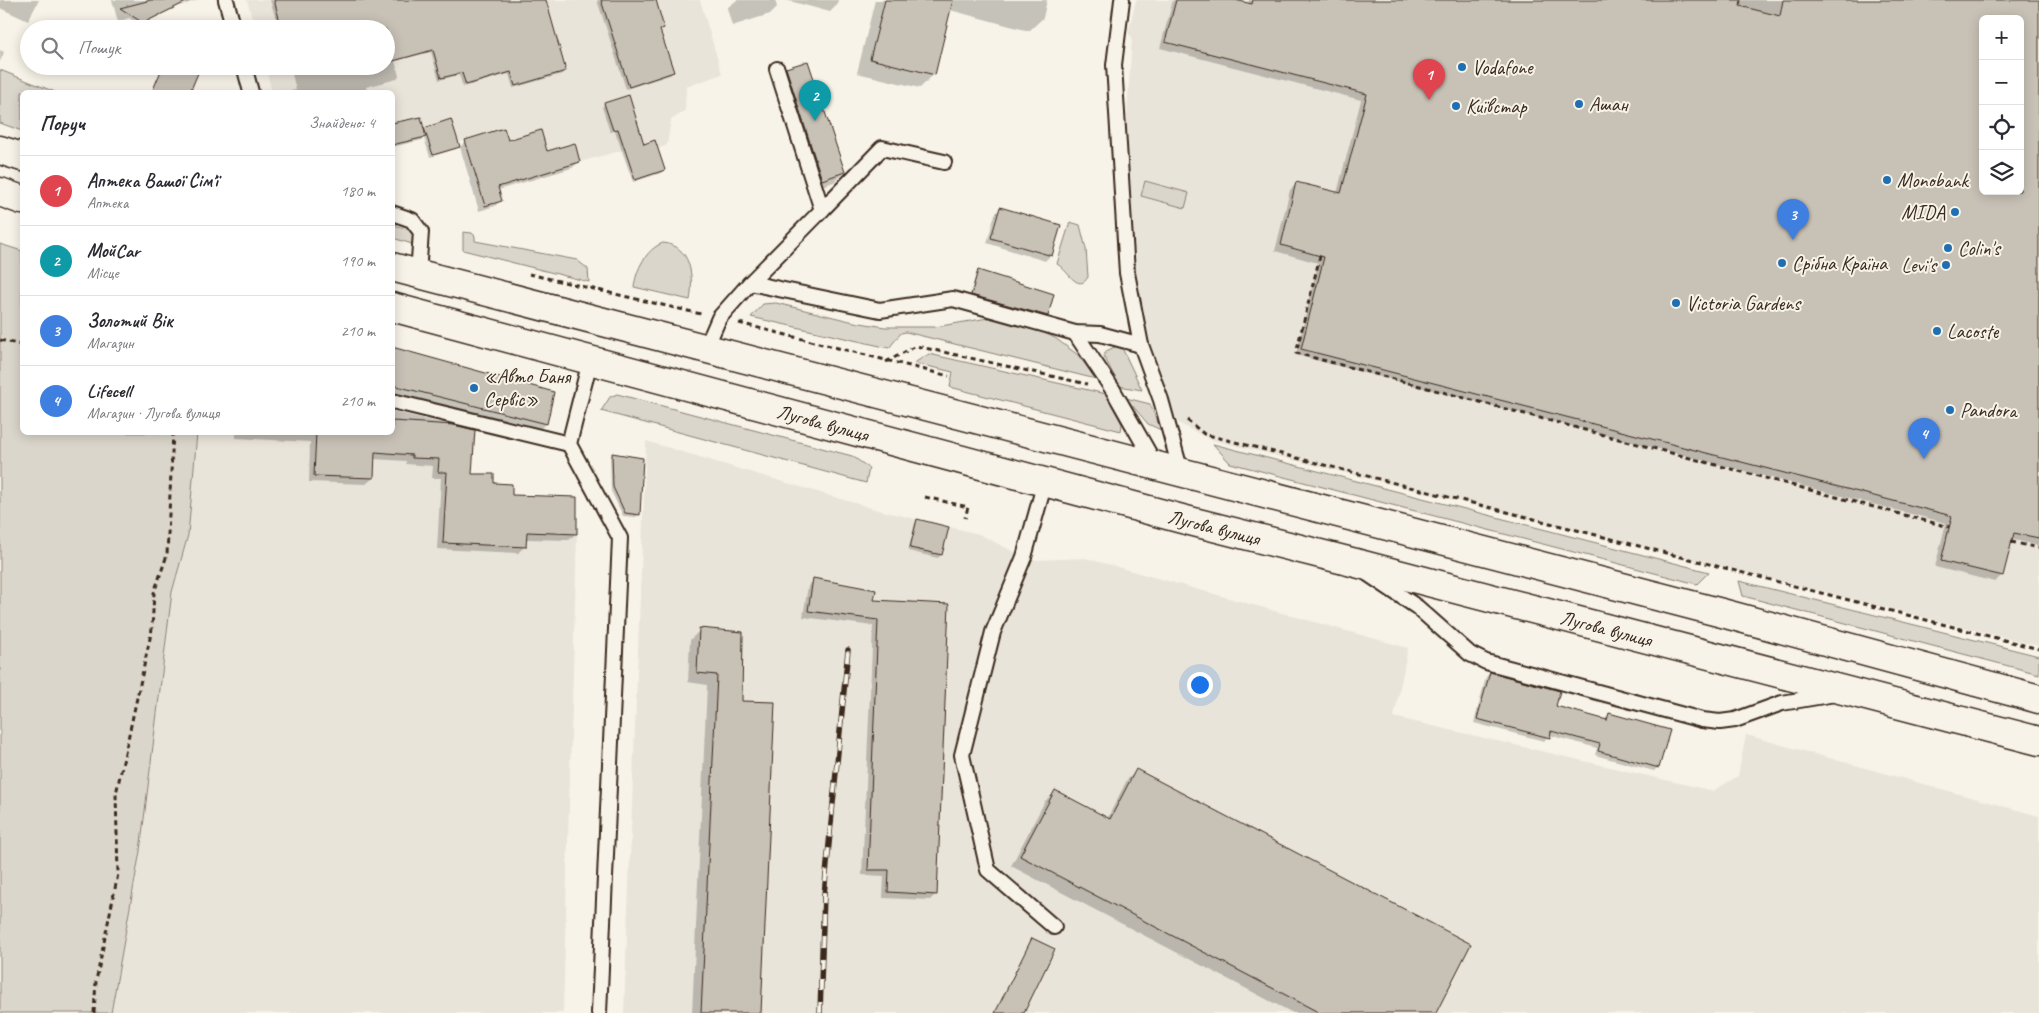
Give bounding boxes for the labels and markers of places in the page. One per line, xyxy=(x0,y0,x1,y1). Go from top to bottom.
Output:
place label: Vodafone xyxy=(1472,55,1534,80)
pin: 1 xyxy=(1413,59,1445,100)
marker: Vodafone xyxy=(1456,61,1468,73)
pin: 2 xyxy=(799,80,831,121)
place label: Ашан xyxy=(1589,92,1630,117)
place label: Київстар xyxy=(1466,94,1528,119)
marker: Ашан xyxy=(1573,98,1585,110)
marker: Київстар xyxy=(1450,100,1462,112)
place label: Monobank xyxy=(1897,168,1969,193)
marker: Monobank xyxy=(1881,174,1893,186)
pin: 3 xyxy=(1777,199,1809,240)
place label: MIDA xyxy=(1901,200,1946,225)
marker: MIDA xyxy=(1949,206,1961,218)
place label: Colin's xyxy=(1958,236,2002,261)
marker: Colin's xyxy=(1942,242,1954,254)
place label: Срібна Країна xyxy=(1792,251,1888,276)
place label: Levi's xyxy=(1901,253,1938,278)
marker: Срібна Країна xyxy=(1776,257,1788,269)
marker: Levi's xyxy=(1940,259,1952,271)
place label: Victoria Gardens xyxy=(1686,291,1802,316)
marker: Victoria Gardens xyxy=(1670,297,1682,309)
place label: Lacoste xyxy=(1947,319,2000,344)
marker: Lacoste xyxy=(1931,325,1943,337)
place label: «Авто Баня Сервіс» xyxy=(484,364,573,412)
marker: «Авто Баня Сервіс» xyxy=(468,382,480,394)
place label: Pandora xyxy=(1960,398,2018,423)
marker: Pandora xyxy=(1944,404,1956,416)
pin: 4 xyxy=(1908,418,1940,459)

